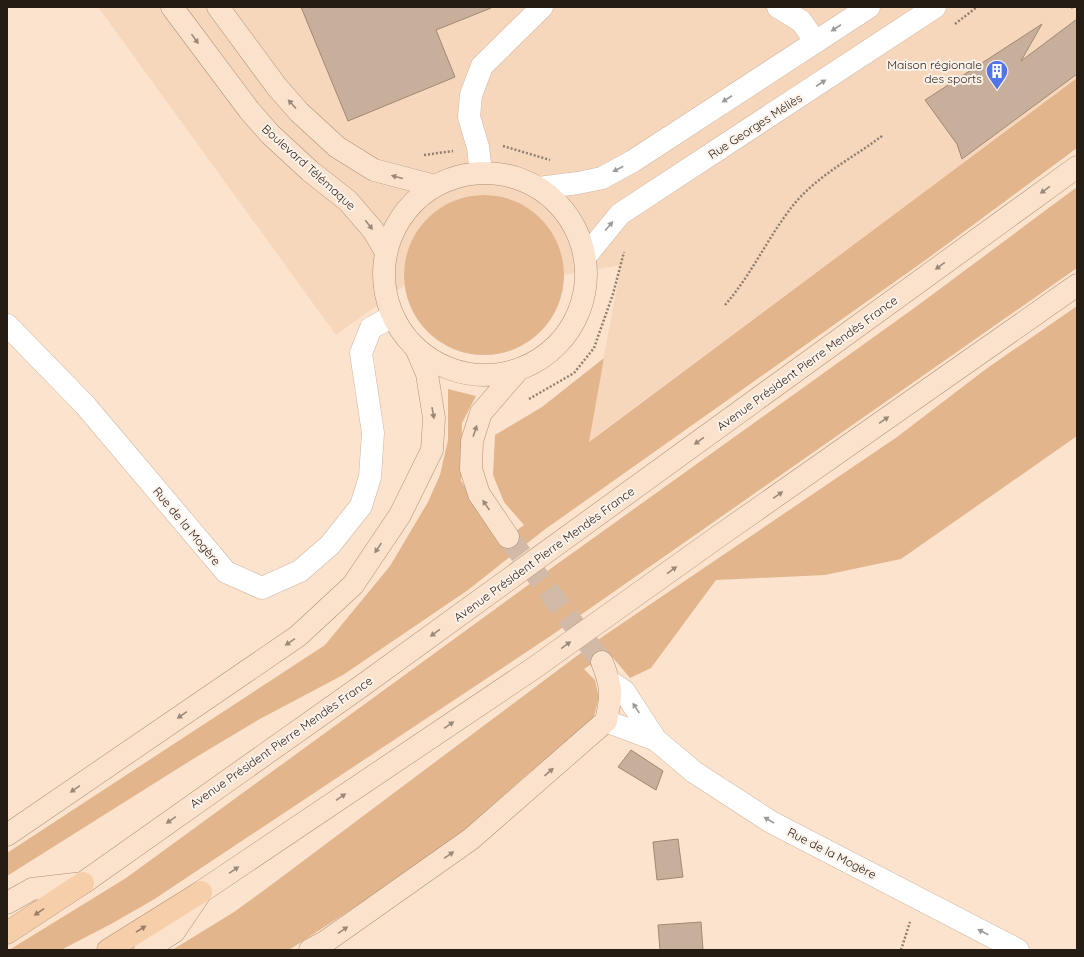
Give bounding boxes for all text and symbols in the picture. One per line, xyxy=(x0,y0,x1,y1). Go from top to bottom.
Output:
one-way arrow xyxy=(831,24,841,32)
one-way arrow xyxy=(191,33,199,44)
place label: Maison régionale des sports xyxy=(887,57,982,86)
building icon: Maison régionale des sports xyxy=(984,58,1010,91)
one-way arrow xyxy=(816,79,826,87)
street label: Rue Georges Méliès xyxy=(705,90,805,162)
one-way arrow xyxy=(722,95,732,103)
one-way arrow xyxy=(287,99,297,109)
street label: Boulevard Télémaque xyxy=(259,121,359,213)
one-way arrow xyxy=(612,166,623,173)
one-way arrow xyxy=(390,174,403,180)
one-way arrow xyxy=(1040,186,1051,194)
one-way arrow xyxy=(365,219,373,230)
one-way arrow xyxy=(605,221,614,232)
one-way arrow xyxy=(935,262,946,270)
street label: Avenue Président Pierre Mendès France xyxy=(714,292,900,434)
one-way arrow xyxy=(430,407,436,419)
one-way arrow xyxy=(879,416,889,424)
one-way arrow xyxy=(473,425,479,437)
one-way arrow xyxy=(694,437,704,445)
street label: Avenue Président Pierre Mendès France xyxy=(451,483,637,625)
street label: Rue de la Mogère xyxy=(150,484,224,568)
one-way arrow xyxy=(772,491,783,499)
one-way arrow xyxy=(482,499,490,510)
one-way arrow xyxy=(374,542,382,553)
one-way arrow xyxy=(666,566,677,574)
one-way arrow xyxy=(430,629,440,637)
one-way arrow xyxy=(284,638,295,646)
one-way arrow xyxy=(561,641,571,649)
street label: Avenue Président Pierre Mendès France xyxy=(187,673,375,811)
one-way arrow xyxy=(632,703,640,714)
one-way arrow xyxy=(177,711,188,719)
one-way arrow xyxy=(444,721,455,729)
one-way arrow xyxy=(543,767,554,776)
one-way arrow xyxy=(70,785,81,793)
one-way arrow xyxy=(336,794,347,801)
one-way arrow xyxy=(166,816,176,824)
one-way arrow xyxy=(764,816,774,824)
street label: Rue de la Mogère xyxy=(785,824,879,882)
one-way arrow xyxy=(444,851,454,859)
one-way arrow xyxy=(228,866,239,874)
one-way arrow xyxy=(34,908,44,916)
one-way arrow xyxy=(135,926,147,933)
one-way arrow xyxy=(337,926,348,934)
one-way arrow xyxy=(977,929,989,935)

